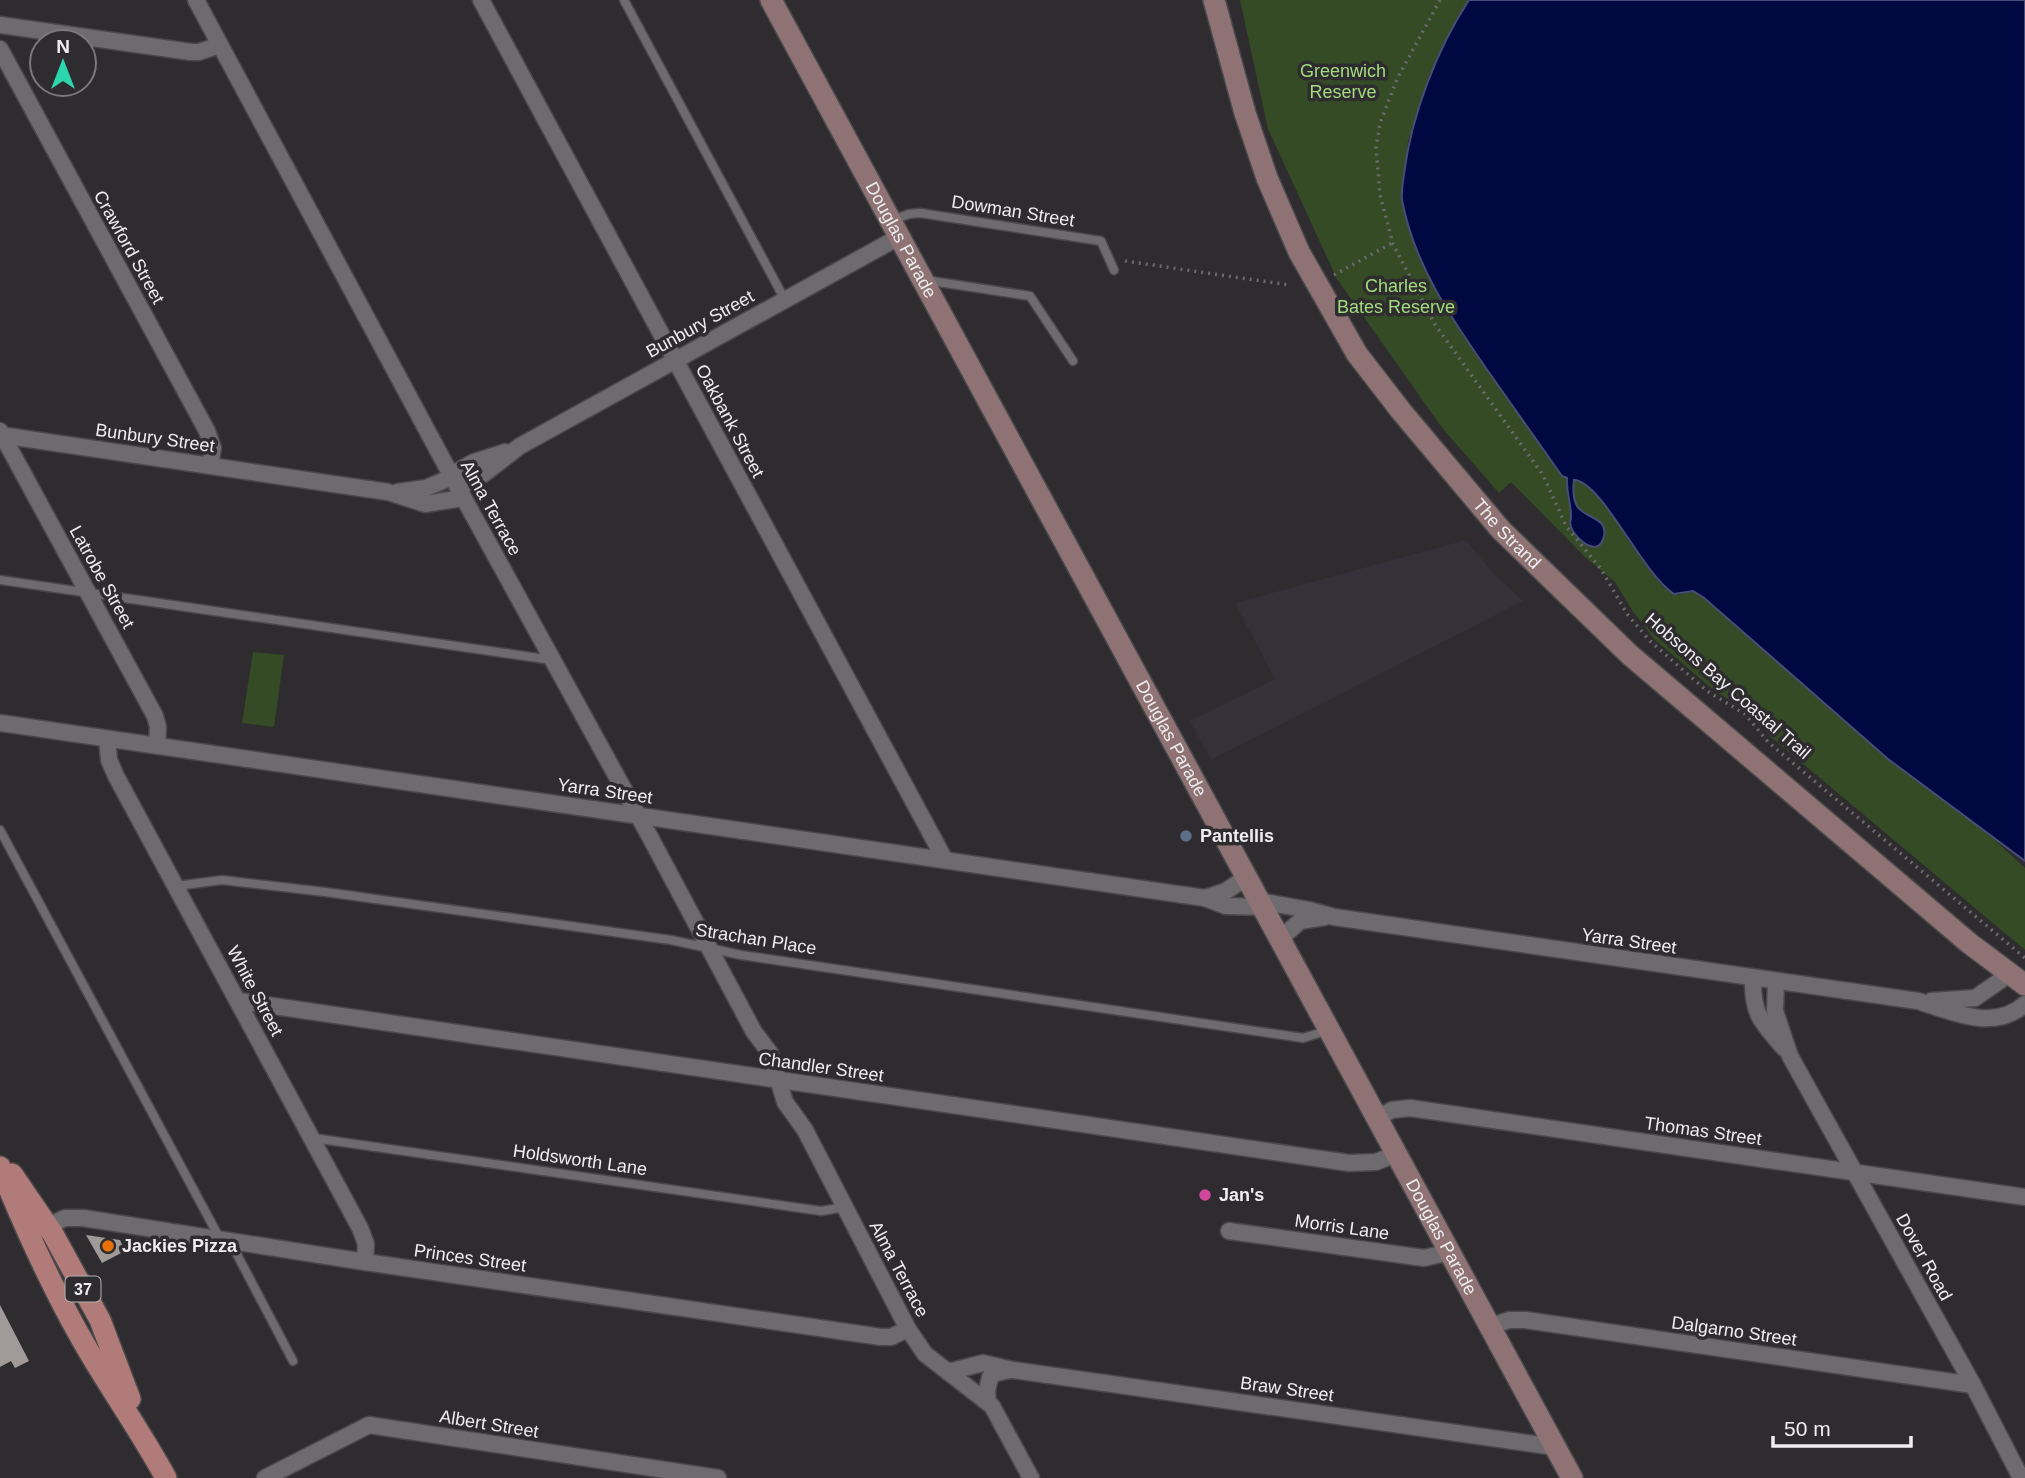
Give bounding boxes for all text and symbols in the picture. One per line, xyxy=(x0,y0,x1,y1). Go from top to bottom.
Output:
north arrow xyxy=(28,28,98,98)
text: N xyxy=(56,36,70,57)
park label: Greenwich Reserve xyxy=(1300,61,1386,102)
street label: Douglas Parade xyxy=(862,178,941,302)
street label: Crawford Street xyxy=(90,187,168,307)
street label: Dowman Street xyxy=(950,191,1076,231)
park label: Charles Bates Reserve xyxy=(1337,276,1455,317)
street label: Bunbury Street xyxy=(643,286,757,362)
street label: Oakbank Street xyxy=(692,361,768,481)
street label: Bunbury Street xyxy=(94,420,216,456)
street label: Alma Terrace xyxy=(457,457,525,559)
street label: The Strand xyxy=(1469,495,1545,573)
street label: Latrobe Street xyxy=(66,522,138,632)
street label: Hobsons Bay Coastal Trail xyxy=(1641,609,1815,763)
street label: Douglas Parade xyxy=(1132,677,1211,800)
street label: Yarra Street xyxy=(556,774,654,808)
place label: Pantellis xyxy=(1200,826,1274,846)
marker: Pantellis xyxy=(1178,828,1194,844)
street label: Strachan Place xyxy=(694,920,818,958)
street label: Yarra Street xyxy=(1580,924,1678,958)
street label: White Street xyxy=(223,943,287,1039)
street label: Chandler Street xyxy=(757,1048,885,1086)
street label: Thomas Street xyxy=(1643,1113,1763,1149)
street label: Holdsworth Lane xyxy=(512,1141,648,1179)
street label: Douglas Parade xyxy=(1402,1175,1481,1299)
place label: Jan's xyxy=(1219,1185,1264,1205)
marker: Jan's xyxy=(1197,1187,1213,1203)
street label: Morris Lane xyxy=(1294,1210,1390,1244)
street label: Dover Road xyxy=(1892,1210,1956,1304)
street label: Alma Terrace xyxy=(865,1218,933,1320)
place label: Jackies Pizza xyxy=(122,1236,238,1256)
marker: Jackies Pizza xyxy=(100,1238,116,1254)
street label: Princes Street xyxy=(413,1240,527,1276)
road number: 37 xyxy=(66,1276,100,1302)
street label: Dalgarno Street xyxy=(1670,1312,1798,1350)
street label: Braw Street xyxy=(1239,1373,1335,1405)
scale bar xyxy=(1773,1404,1911,1448)
street label: Albert Street xyxy=(438,1406,540,1442)
text: 50 m xyxy=(1784,1417,1831,1440)

